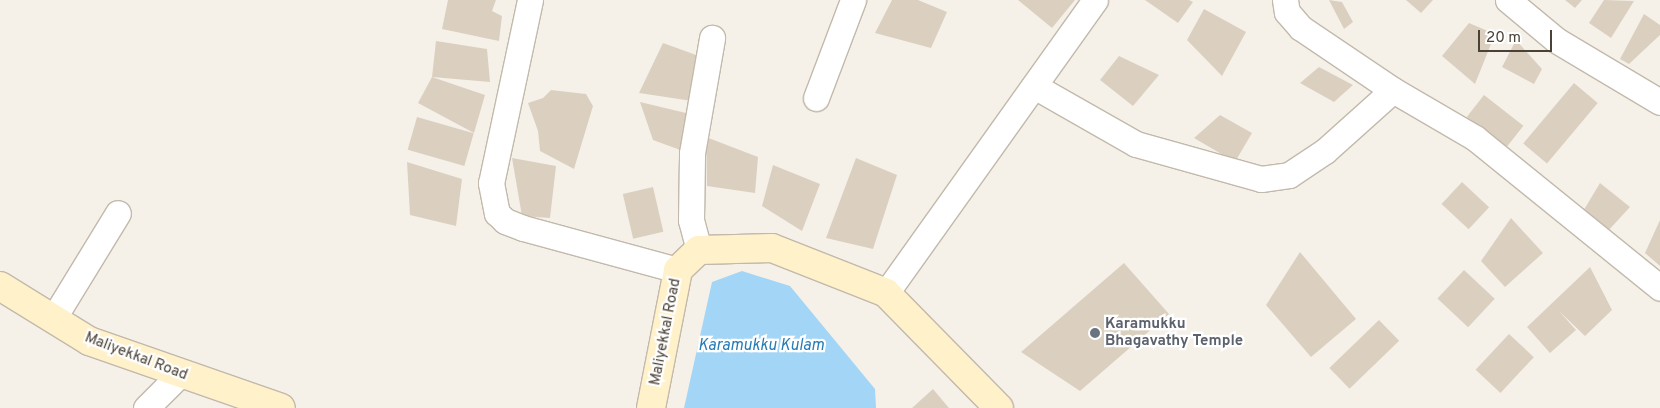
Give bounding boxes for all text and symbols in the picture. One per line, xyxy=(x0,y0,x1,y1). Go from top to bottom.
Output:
scale bar xyxy=(1480,20,1554,52)
text: 20 m xyxy=(1486,29,1521,48)
street label: Maliyekkal Road xyxy=(647,277,685,387)
place label: Karamukku Bhagavathy Temple xyxy=(1105,315,1243,350)
marker: Karamukku Bhagavathy Temple xyxy=(1089,327,1101,339)
street label: Maliyekkal Road xyxy=(82,329,190,385)
water label: Karamukku Kulam xyxy=(698,336,824,356)

